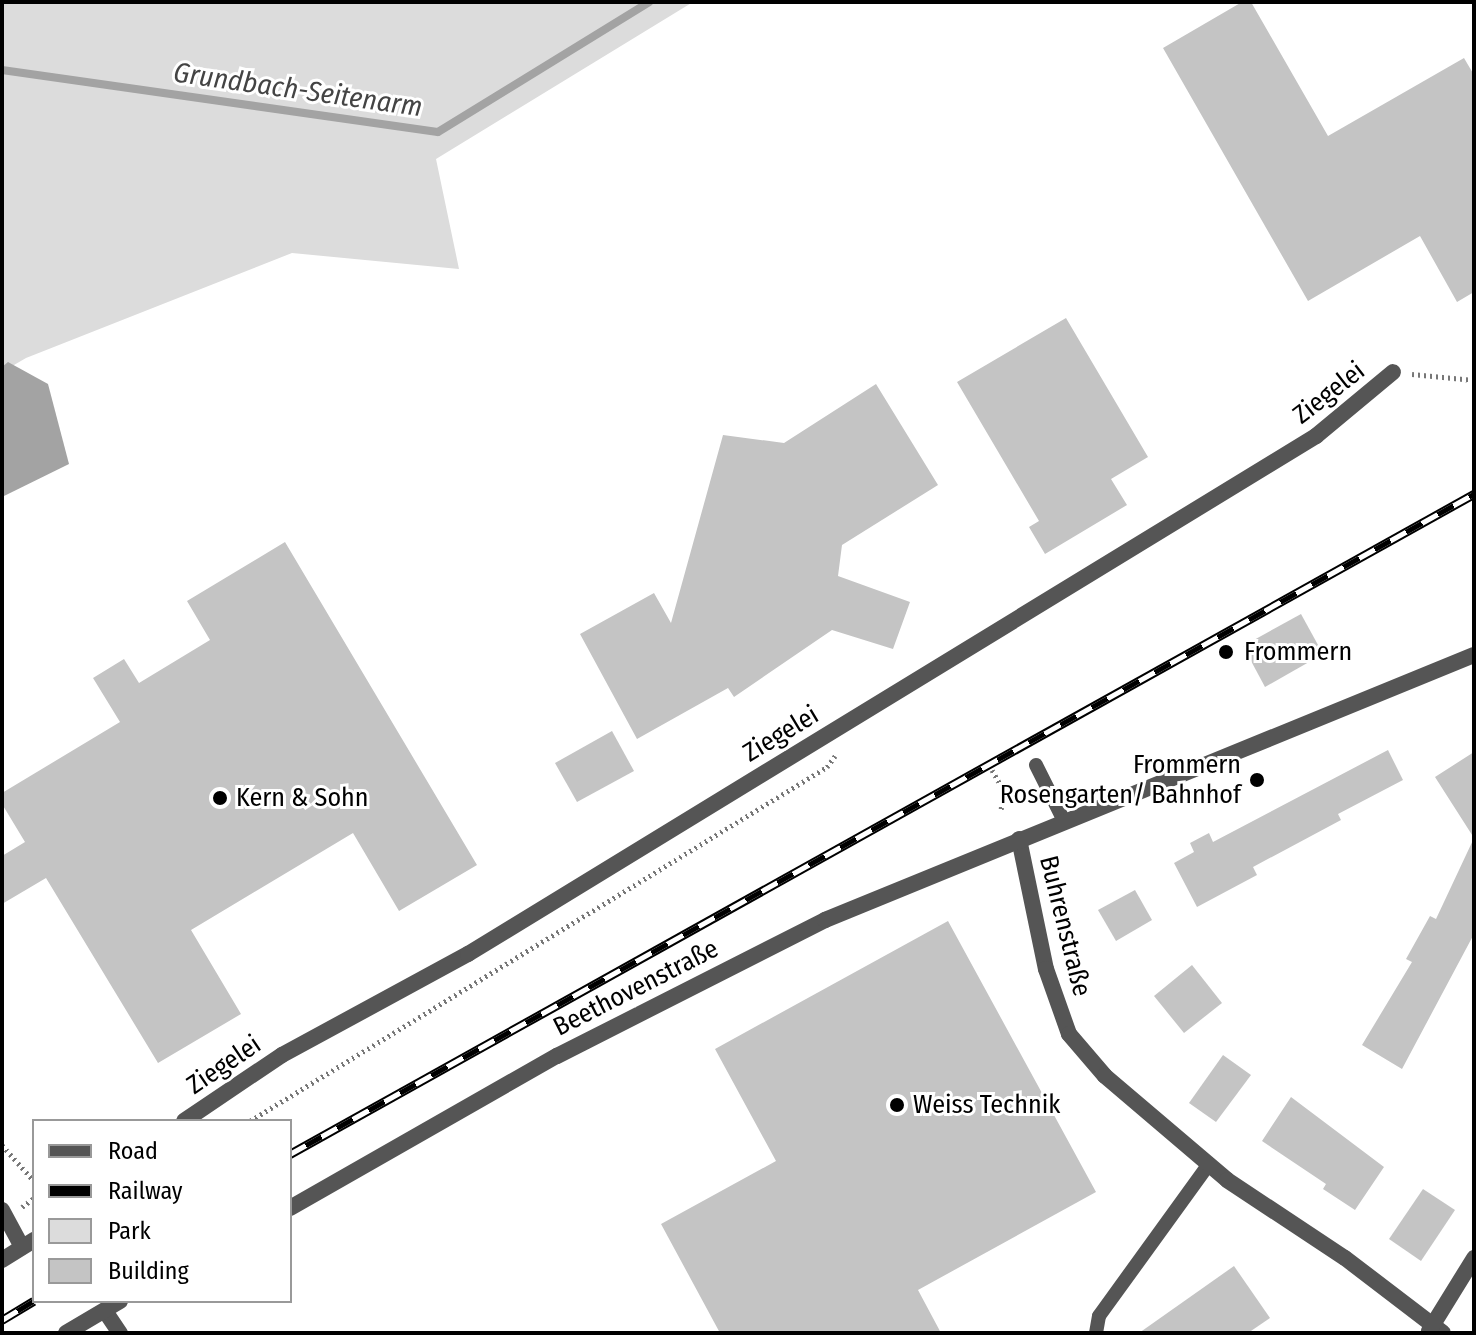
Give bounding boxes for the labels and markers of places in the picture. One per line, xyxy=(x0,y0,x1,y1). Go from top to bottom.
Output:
place label: Frommern xyxy=(1244,636,1352,668)
marker: Frommern xyxy=(1215,641,1237,663)
place label: Frommern Rosengarten/ Bahnhof xyxy=(1000,749,1241,810)
marker: Frommern Rosengarten/ Bahnhof xyxy=(1248,771,1266,789)
place label: Kern & Sohn xyxy=(236,782,368,814)
marker: Kern & Sohn xyxy=(211,789,229,807)
place label: Weiss Technik xyxy=(913,1089,1060,1121)
marker: Weiss Technik xyxy=(888,1096,906,1114)

